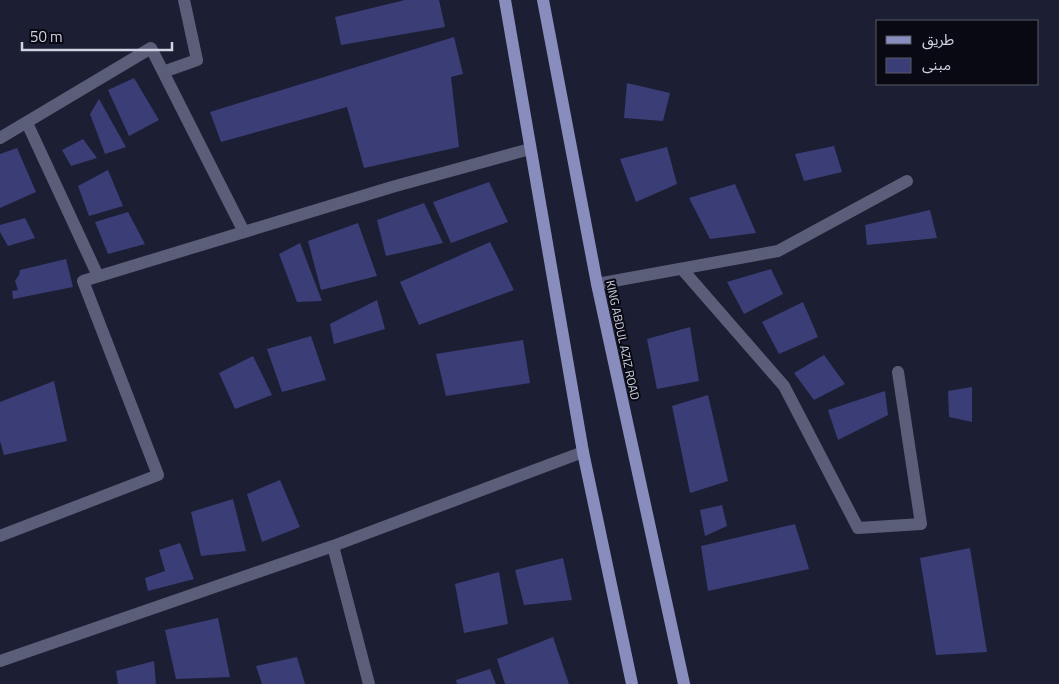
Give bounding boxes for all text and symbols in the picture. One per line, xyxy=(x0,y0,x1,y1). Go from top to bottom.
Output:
scale bar xyxy=(22,20,172,52)
legend xyxy=(876,20,1039,85)
text: 50 m xyxy=(30,25,63,48)
text: طريق xyxy=(922,28,954,51)
text: مبنى xyxy=(922,53,951,76)
street label: KING ABDUL AZIZ ROAD xyxy=(601,278,645,402)

